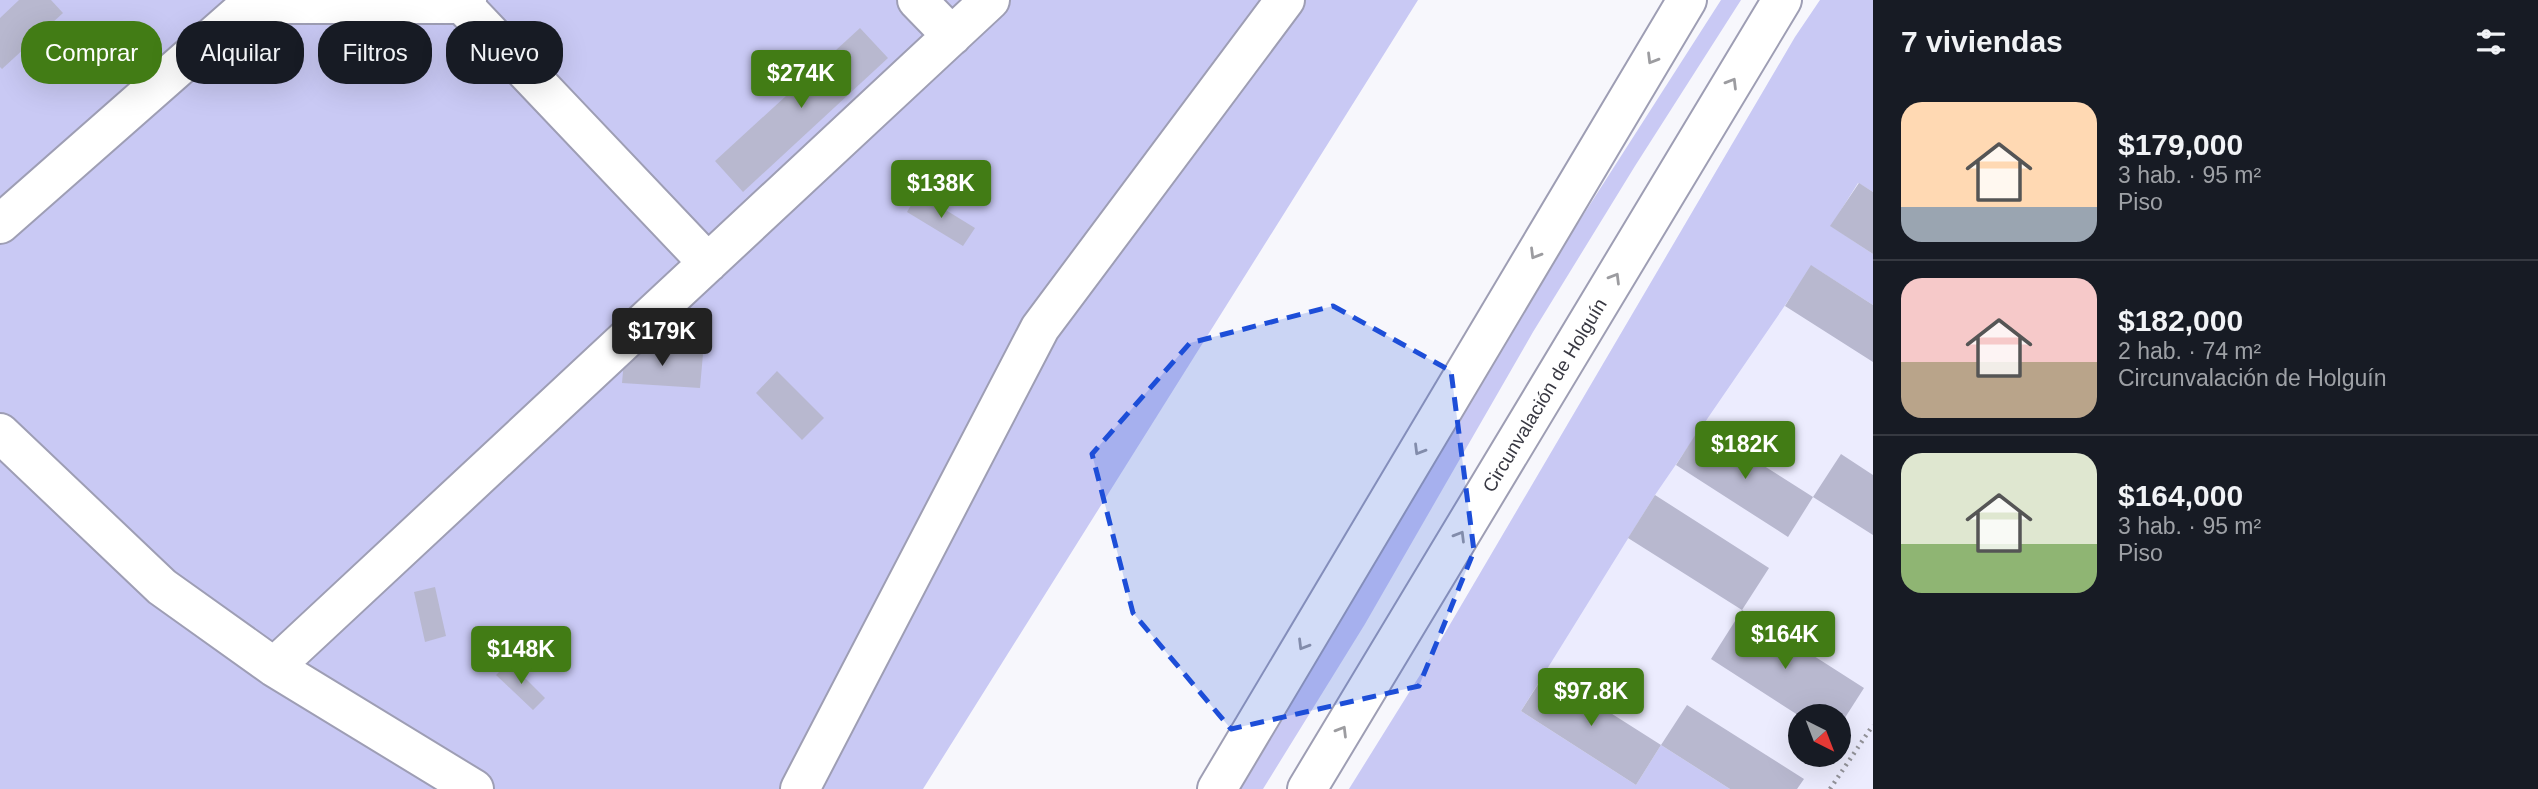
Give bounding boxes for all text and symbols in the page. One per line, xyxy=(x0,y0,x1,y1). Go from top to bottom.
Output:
chip: Comprar xyxy=(21,21,162,84)
chip: Alquilar xyxy=(176,21,304,84)
chip: Filtros xyxy=(318,21,432,84)
chip: Nuevo xyxy=(446,21,563,84)
icon: filters xyxy=(2472,23,2510,61)
text: 7 viviendas xyxy=(1901,25,2063,58)
pin: $274K xyxy=(752,50,850,110)
one-way arrow xyxy=(1647,51,1660,64)
text: $274K xyxy=(767,60,835,86)
one-way arrow xyxy=(1724,77,1737,90)
text: $179,000 xyxy=(2118,128,2243,161)
icon: home xyxy=(1957,130,2041,214)
pin: $138K xyxy=(892,160,990,220)
text: 3 hab. · 95 m² xyxy=(2118,162,2261,188)
text: $138K xyxy=(907,170,975,196)
text: Piso xyxy=(2118,189,2163,215)
one-way arrow xyxy=(1531,247,1544,260)
one-way arrow xyxy=(1606,272,1619,285)
street label: Circunvalación de Holguín xyxy=(1478,295,1611,496)
text: $182,000 xyxy=(2118,304,2243,337)
icon: home xyxy=(1957,306,2041,390)
pin: $179K xyxy=(613,308,711,368)
text: $179K xyxy=(628,318,696,344)
text: 2 hab. · 74 m² xyxy=(2118,338,2261,364)
text: Circunvalación de Holguín xyxy=(2118,365,2387,391)
pin: $182K xyxy=(1696,421,1794,481)
text: $182K xyxy=(1711,431,1779,457)
one-way arrow xyxy=(1414,442,1427,455)
text: $164,000 xyxy=(2118,479,2243,512)
icon: home xyxy=(1957,481,2041,565)
text: 3 hab. · 95 m² xyxy=(2118,513,2261,539)
one-way arrow xyxy=(1451,530,1464,543)
text: Piso xyxy=(2118,540,2163,566)
pin: $164K xyxy=(1736,612,1834,671)
text: $164K xyxy=(1751,621,1819,647)
pin: $148K xyxy=(472,626,570,686)
text: $148K xyxy=(487,636,555,662)
one-way arrow xyxy=(1298,638,1311,651)
pin: $97.8K xyxy=(1534,668,1648,728)
text: $97.8K xyxy=(1554,678,1628,704)
north arrow xyxy=(1788,704,1852,766)
map controls xyxy=(1788,704,1851,767)
one-way arrow xyxy=(1334,725,1347,738)

